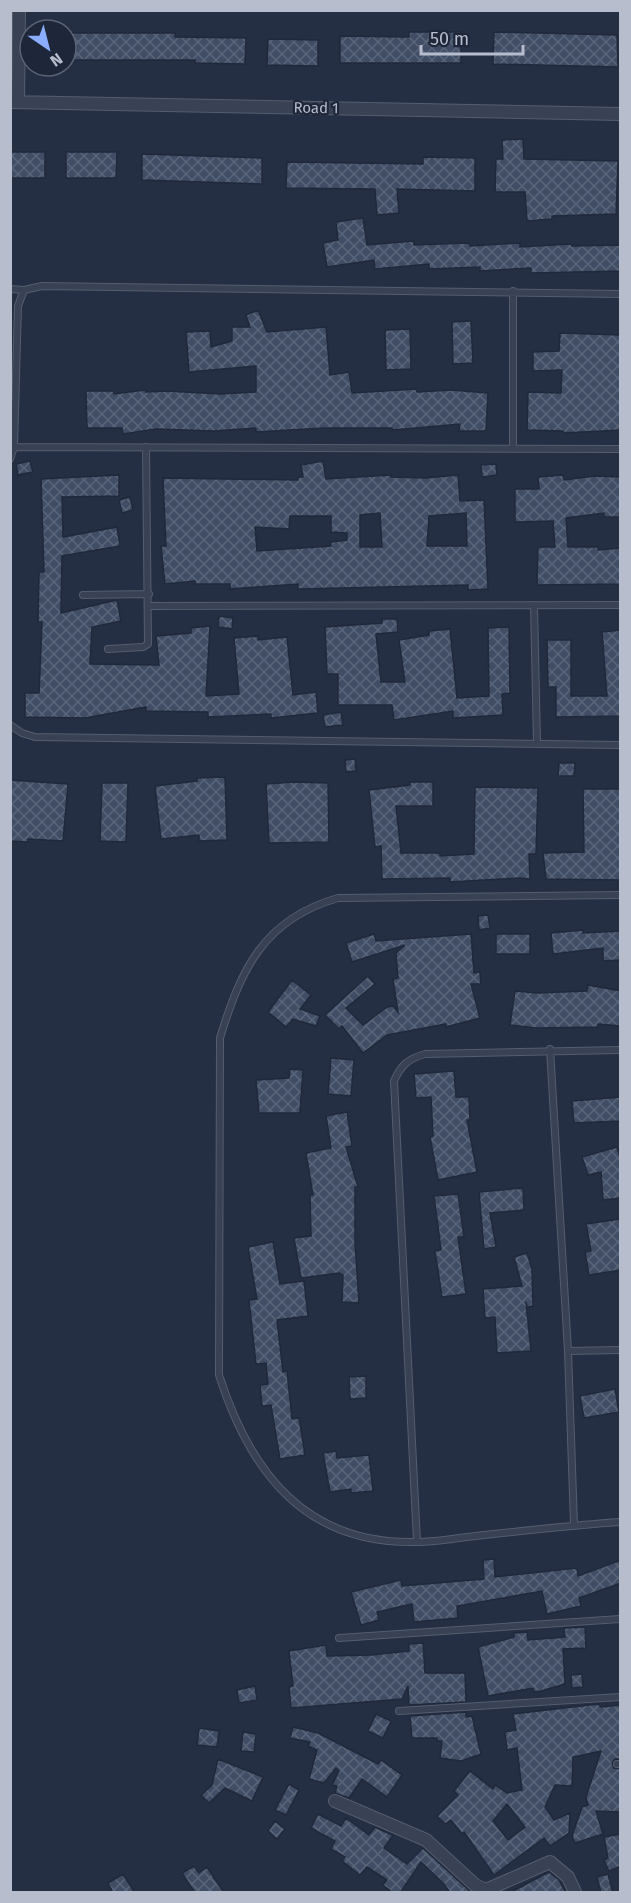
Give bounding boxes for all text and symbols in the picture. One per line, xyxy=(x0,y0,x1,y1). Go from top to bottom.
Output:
north arrow xyxy=(18,18,78,78)
scale bar xyxy=(421,18,523,56)
text: 50 m xyxy=(430,28,469,50)
text: N xyxy=(47,49,66,71)
street label: Road 1 xyxy=(293,99,339,117)

